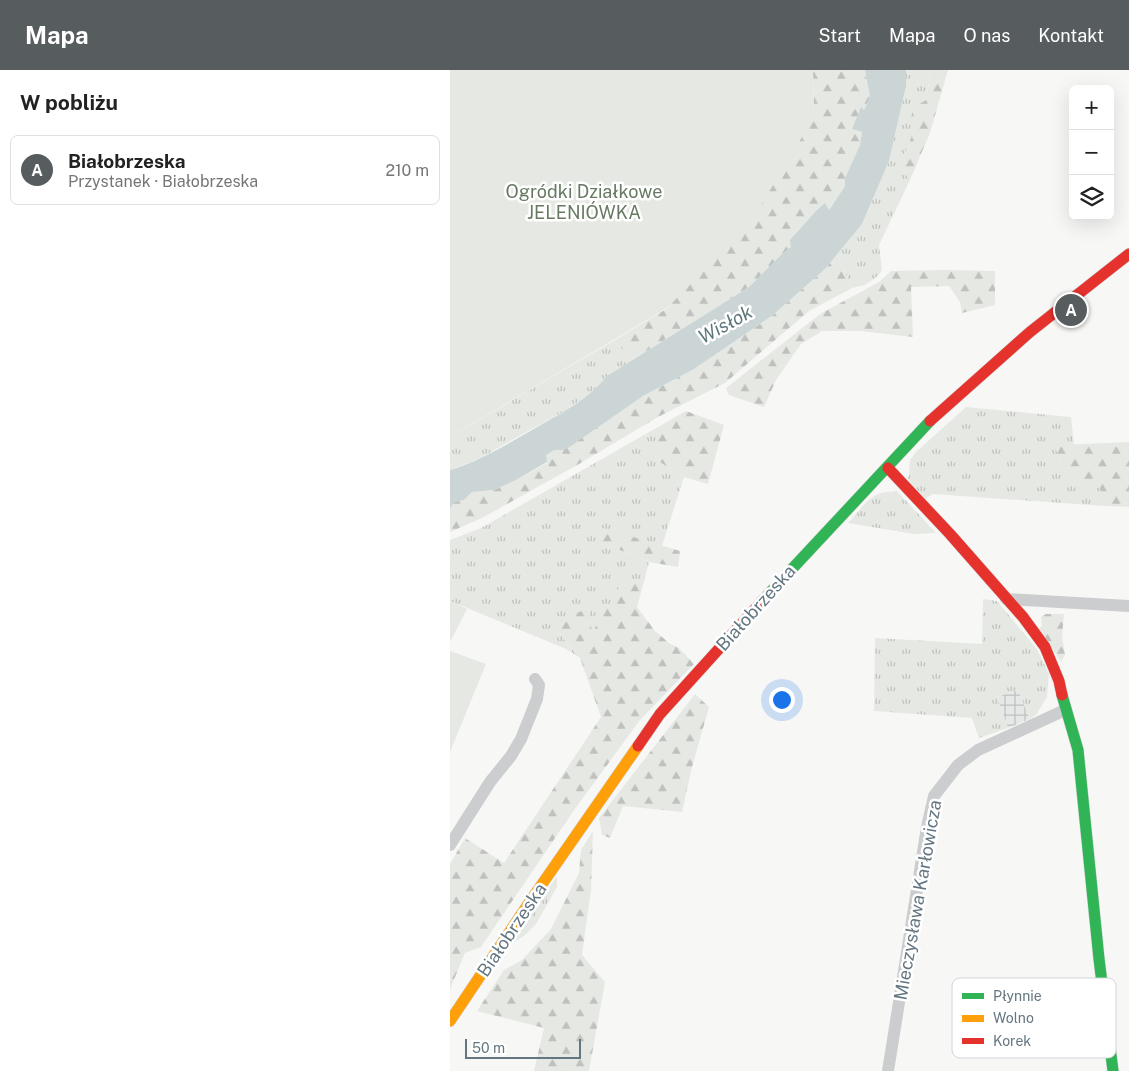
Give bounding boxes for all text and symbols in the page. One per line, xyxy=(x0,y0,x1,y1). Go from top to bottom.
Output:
text: Mapa xyxy=(25,21,89,49)
text: Start xyxy=(819,25,861,46)
text: Mapa xyxy=(889,25,935,46)
text: O nas xyxy=(963,25,1010,46)
text: Kontakt xyxy=(1038,25,1104,46)
map controls xyxy=(1069,85,1114,220)
button: + xyxy=(1069,85,1114,130)
text: W pobliżu xyxy=(20,90,118,115)
button: − xyxy=(1069,130,1114,175)
text: Białobrzeska xyxy=(68,150,185,172)
text: A xyxy=(31,161,43,180)
text: 210 m xyxy=(385,161,429,180)
text: Przystanek · Białobrzeska xyxy=(68,172,258,191)
button: layers xyxy=(1069,175,1114,220)
park label: Ogródki Działkowe JELENIÓWKA xyxy=(506,181,662,223)
pin: A xyxy=(1055,291,1087,329)
water label: Wisłok xyxy=(694,300,756,348)
street label: Białobrzeska xyxy=(712,560,800,655)
your location xyxy=(769,687,795,713)
street label: Mieczysława Karłowicza xyxy=(890,798,945,1002)
street label: Białobrzeska xyxy=(473,879,551,980)
legend xyxy=(952,978,1116,1058)
text: Płynnie xyxy=(993,988,1042,1004)
text: Wolno xyxy=(993,1010,1034,1026)
text: Korek xyxy=(993,1033,1031,1049)
scale bar xyxy=(465,1036,581,1059)
text: 50 m xyxy=(472,1040,505,1056)

